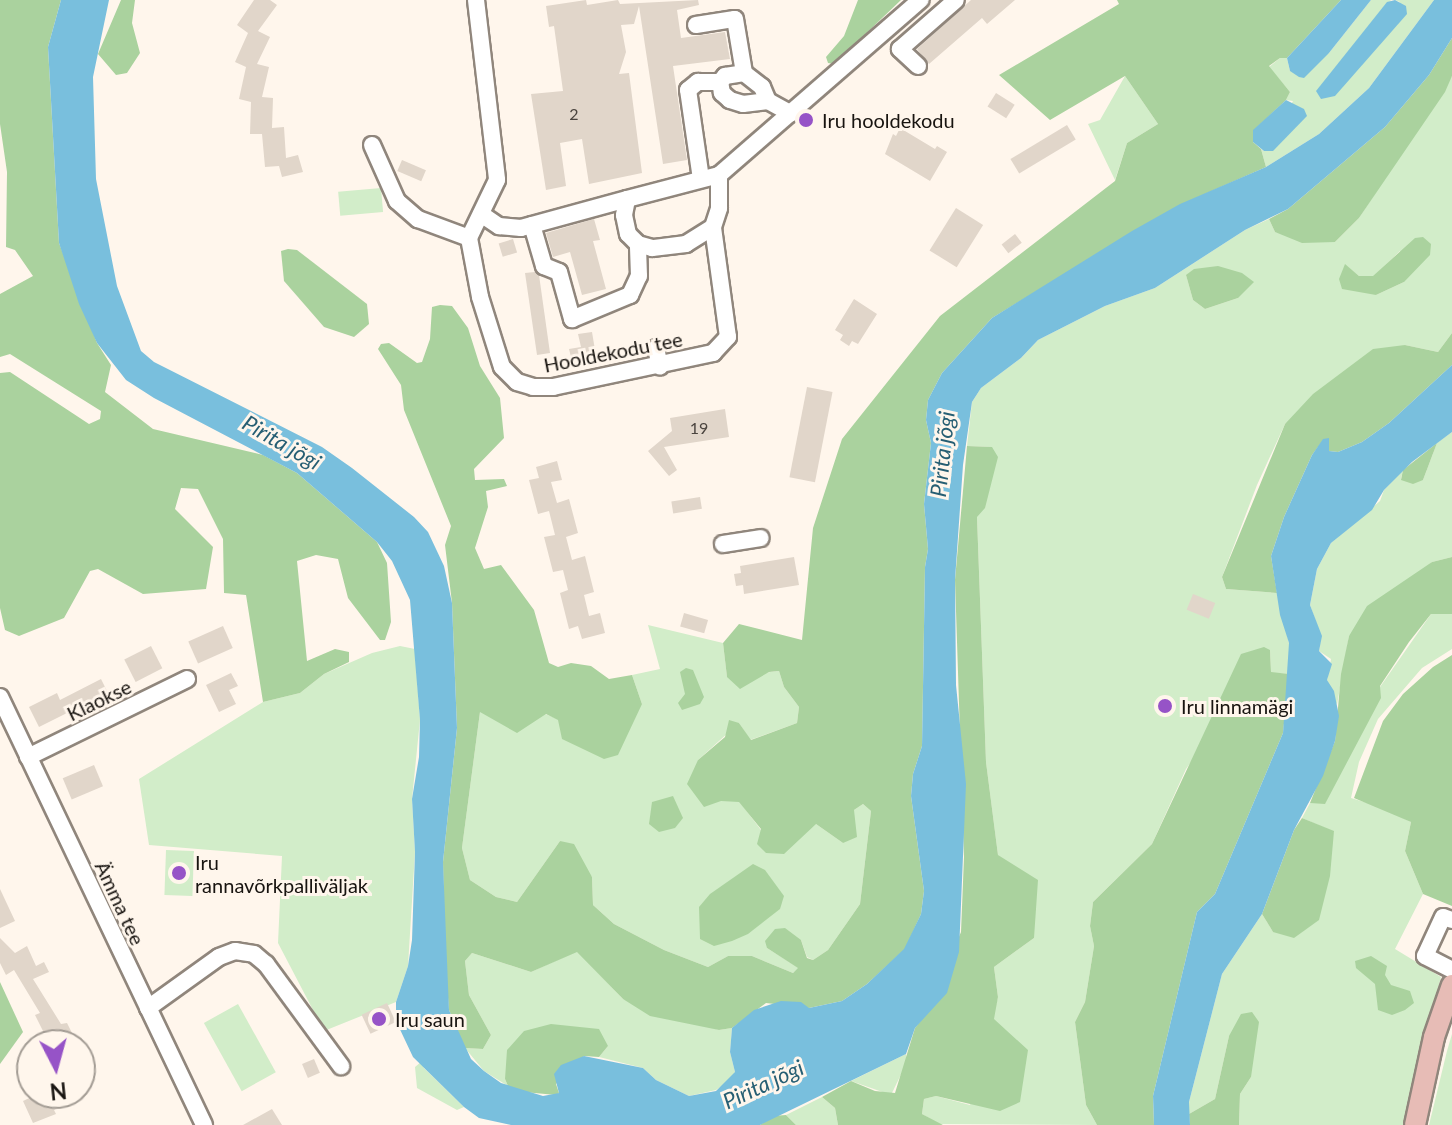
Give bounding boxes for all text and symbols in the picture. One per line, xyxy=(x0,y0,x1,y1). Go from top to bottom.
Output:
house number: 2 xyxy=(569,104,579,124)
place label: Iru hooldekodu xyxy=(822,108,955,132)
marker: Iru hooldekodu xyxy=(797,111,815,129)
street label: Hooldekodu tee xyxy=(542,327,684,377)
water label: Pirita jõgi xyxy=(238,409,326,475)
water label: Pirita jõgi xyxy=(924,410,960,498)
house number: 19 xyxy=(690,418,708,438)
street label: Klaokse xyxy=(63,674,135,726)
place label: Iru linnamägi xyxy=(1181,694,1293,718)
marker: Iru linnamägi xyxy=(1156,697,1174,715)
place label: Iru rannavõrkpalliväljak xyxy=(195,850,368,897)
street label: Ämma tee xyxy=(90,857,150,949)
marker: Iru rannavõrkpalliväljak xyxy=(170,864,188,882)
place label: Iru saun xyxy=(395,1007,465,1031)
marker: Iru saun xyxy=(370,1010,388,1028)
north arrow xyxy=(16,1029,96,1109)
water label: Pirita jõgi xyxy=(718,1054,808,1114)
text: N xyxy=(49,1077,68,1106)

